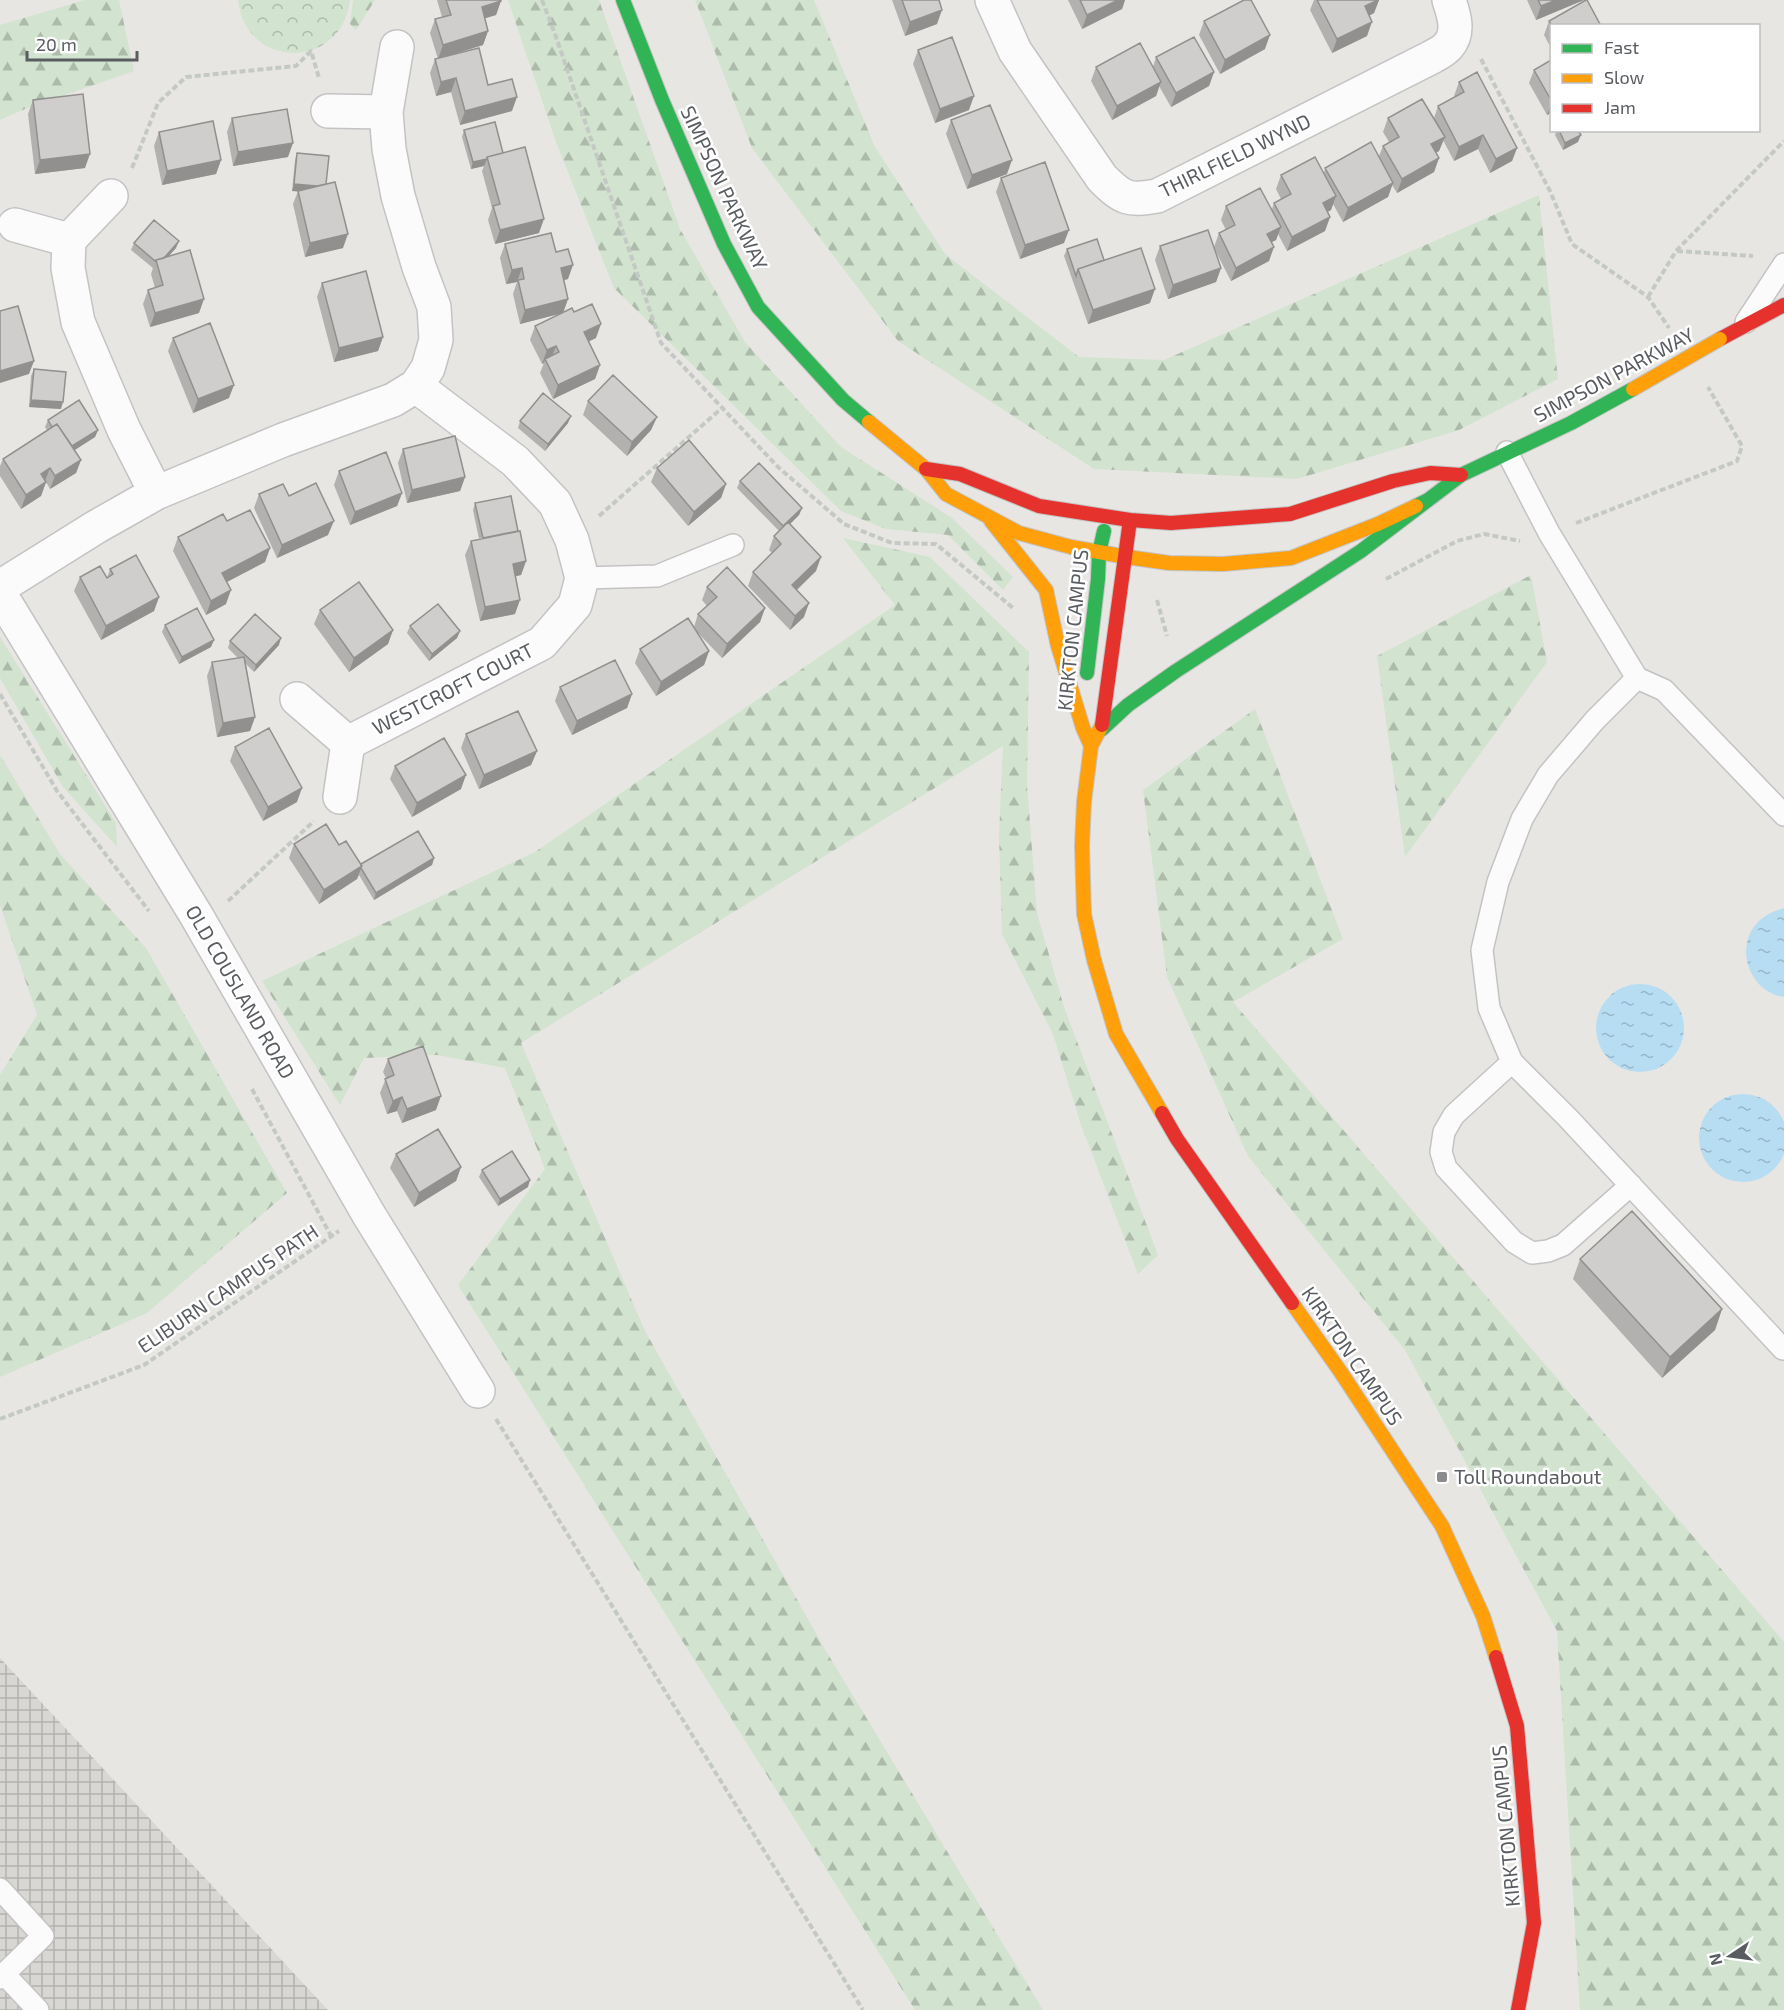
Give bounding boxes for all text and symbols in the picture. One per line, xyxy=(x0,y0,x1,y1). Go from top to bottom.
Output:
scale bar xyxy=(27,24,136,62)
legend xyxy=(1550,24,1760,132)
text: 20 m xyxy=(36,33,77,55)
text: Fast xyxy=(1604,36,1639,58)
text: Slow xyxy=(1604,66,1645,88)
text: Jam xyxy=(1604,96,1636,118)
street label: SIMPSON PARKWAY xyxy=(676,102,774,274)
street label: THIRLFIELD WYND xyxy=(1155,108,1314,202)
street label: SIMPSON PARKWAY xyxy=(1529,321,1698,426)
street label: KIRKTON CAMPUS xyxy=(1052,548,1092,712)
street label: WESTCROFT COURT xyxy=(368,637,538,739)
street label: OLD COUSLAND ROAD xyxy=(181,900,300,1083)
street label: ELIBURN CAMPUS PATH xyxy=(132,1219,322,1358)
street label: KIRKTON CAMPUS xyxy=(1298,1281,1408,1429)
place label: Toll Roundabout xyxy=(1454,1464,1602,1488)
marker: Toll Roundabout xyxy=(1435,1470,1449,1484)
street label: KIRKTON CAMPUS xyxy=(1486,1744,1524,1908)
north arrow xyxy=(1700,1926,1760,1986)
text: N xyxy=(1704,1952,1725,1967)

